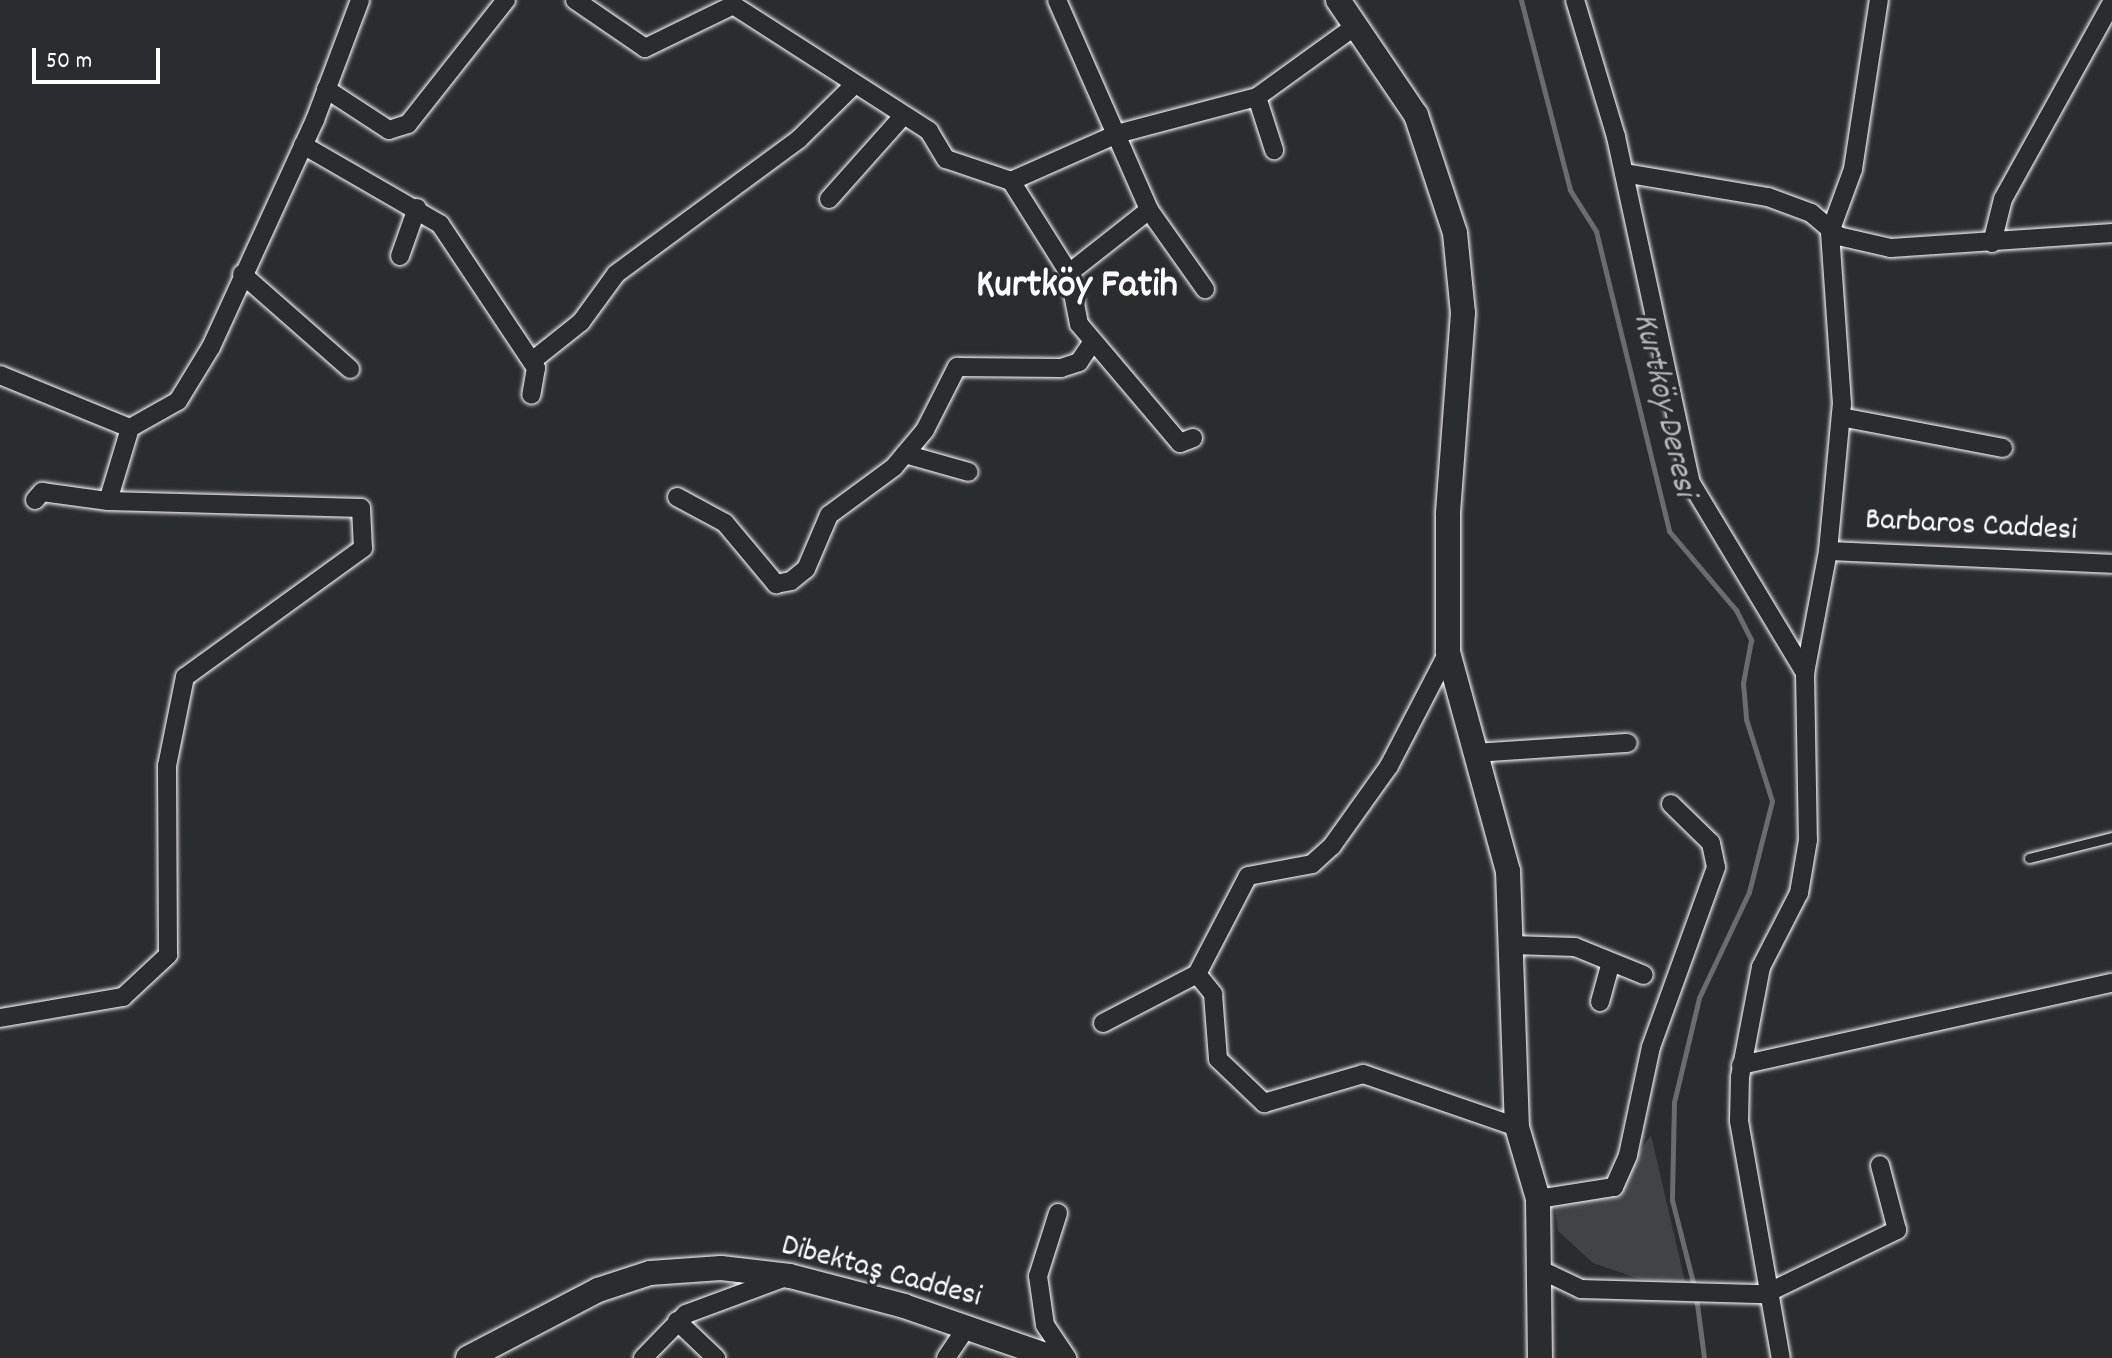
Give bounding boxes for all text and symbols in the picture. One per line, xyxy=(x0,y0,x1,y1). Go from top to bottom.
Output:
scale bar xyxy=(36,32,164,82)
text: 50 m xyxy=(46,45,92,79)
district label: Kurtköy Fatih xyxy=(976,264,1178,312)
water label: Kurtköy Deresi xyxy=(1622,309,1704,501)
street label: Barbaros Caddesi xyxy=(1864,502,2078,552)
street label: Dibektaş Caddesi xyxy=(777,1228,985,1318)

